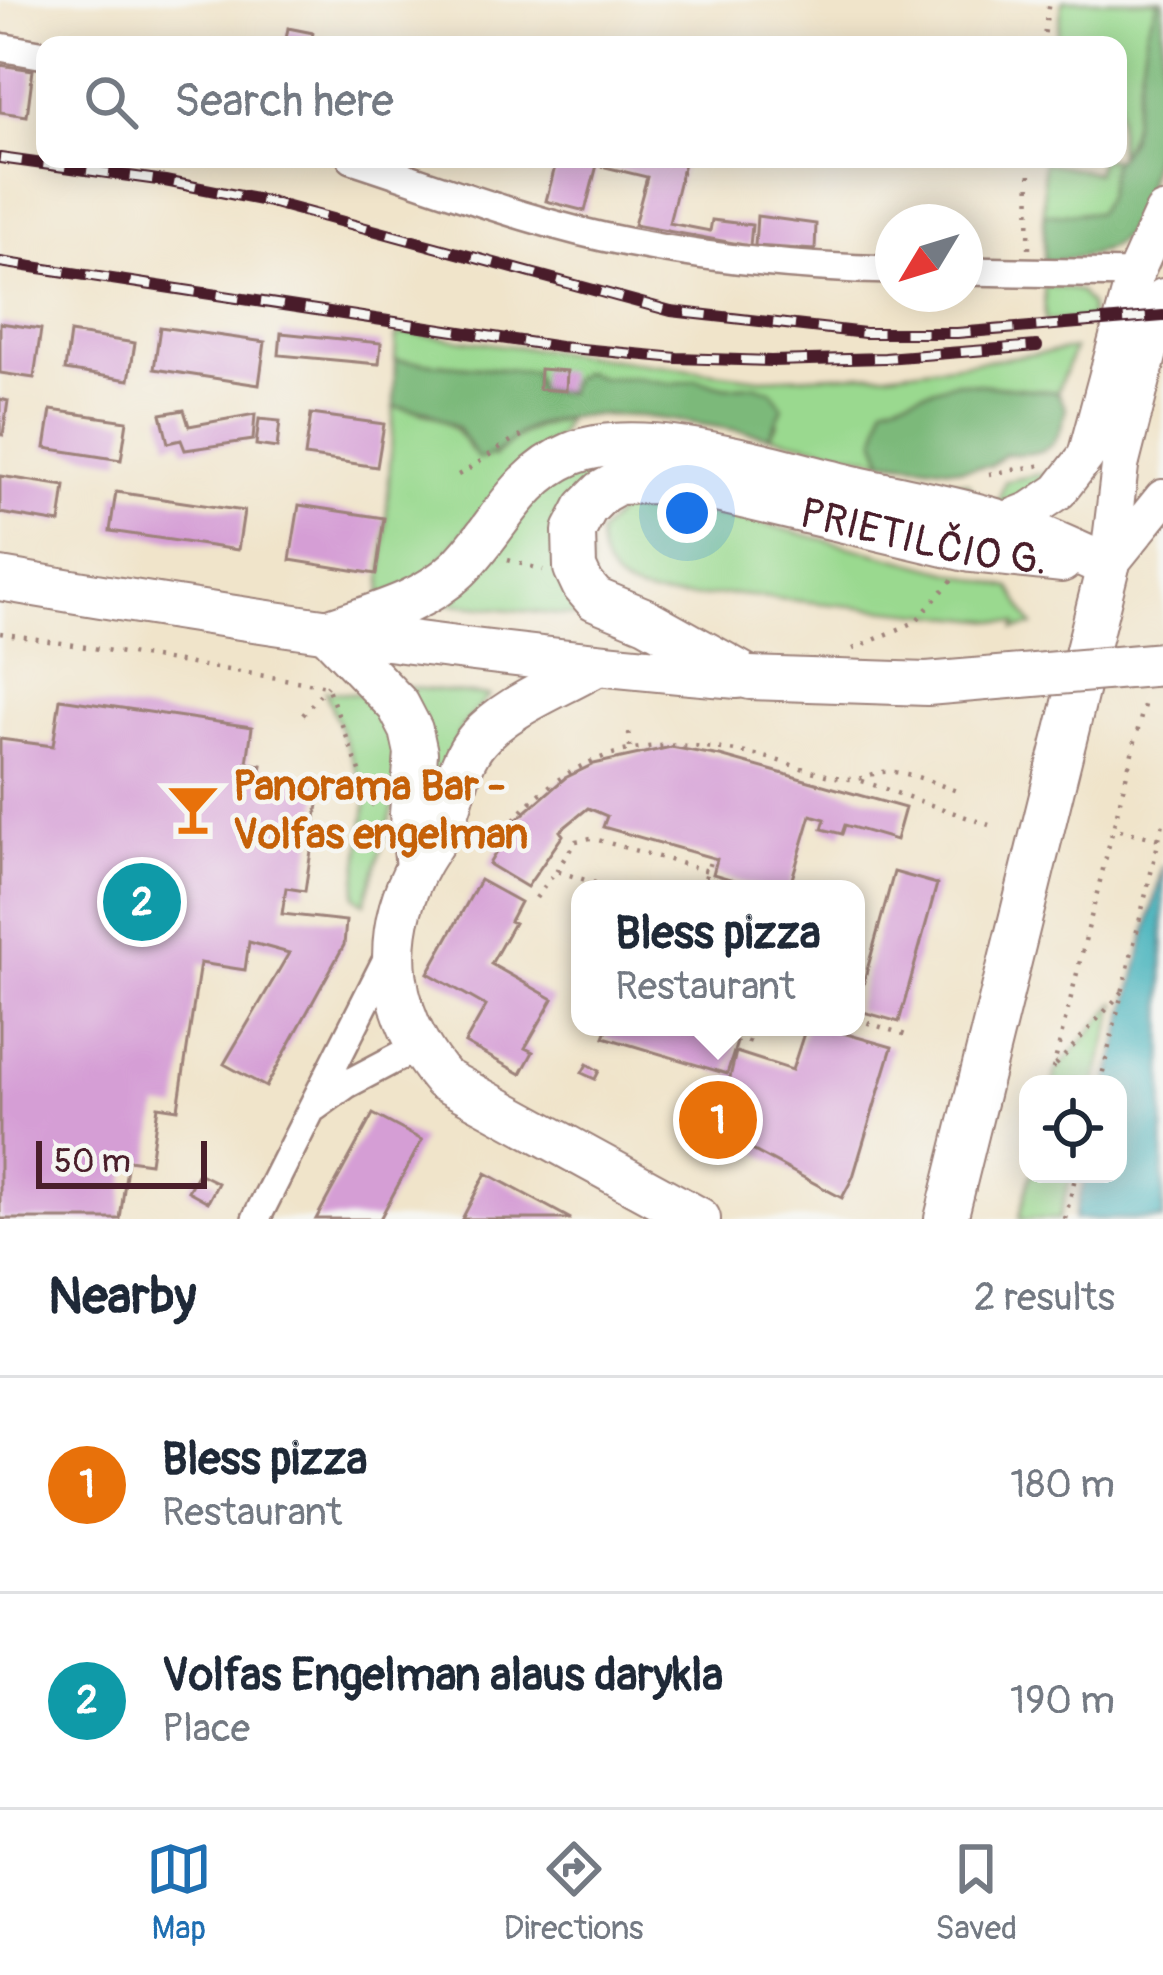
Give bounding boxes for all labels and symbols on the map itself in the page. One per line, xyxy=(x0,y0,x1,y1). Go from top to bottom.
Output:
north arrow xyxy=(875,204,983,312)
your location xyxy=(657,483,717,543)
street label: PRIETILČIO G. xyxy=(795,487,1050,587)
place label: Panorama Bar - Volfas engelman xyxy=(233,761,528,861)
bar icon: Panorama Bar - Volfas engelman xyxy=(164,780,222,838)
pin: 2 xyxy=(103,857,181,947)
pin: 1 xyxy=(679,1075,757,1165)
scale bar xyxy=(36,1135,207,1188)

